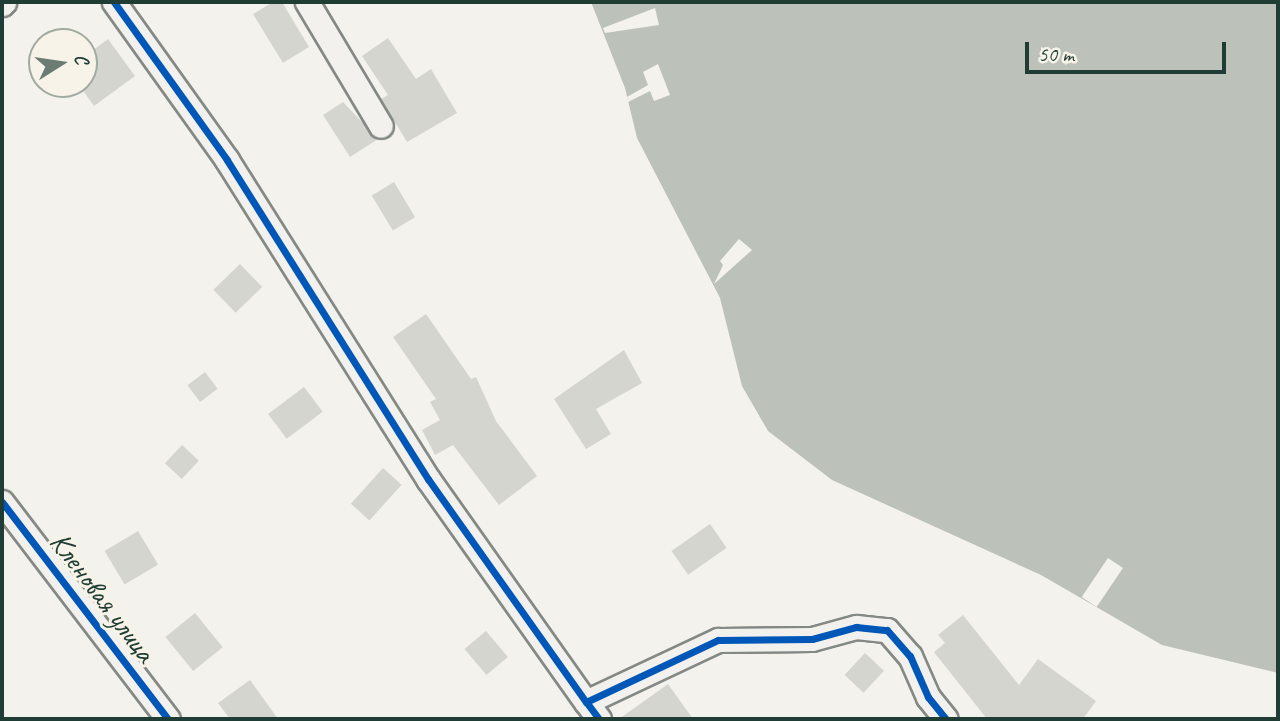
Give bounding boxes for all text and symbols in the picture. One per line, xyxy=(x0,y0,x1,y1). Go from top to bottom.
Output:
north arrow xyxy=(28,28,98,98)
scale bar xyxy=(1028,28,1229,72)
text: 50 m xyxy=(1038,41,1074,67)
text: С xyxy=(69,52,94,66)
street label: Кленовая улица xyxy=(42,524,164,670)

